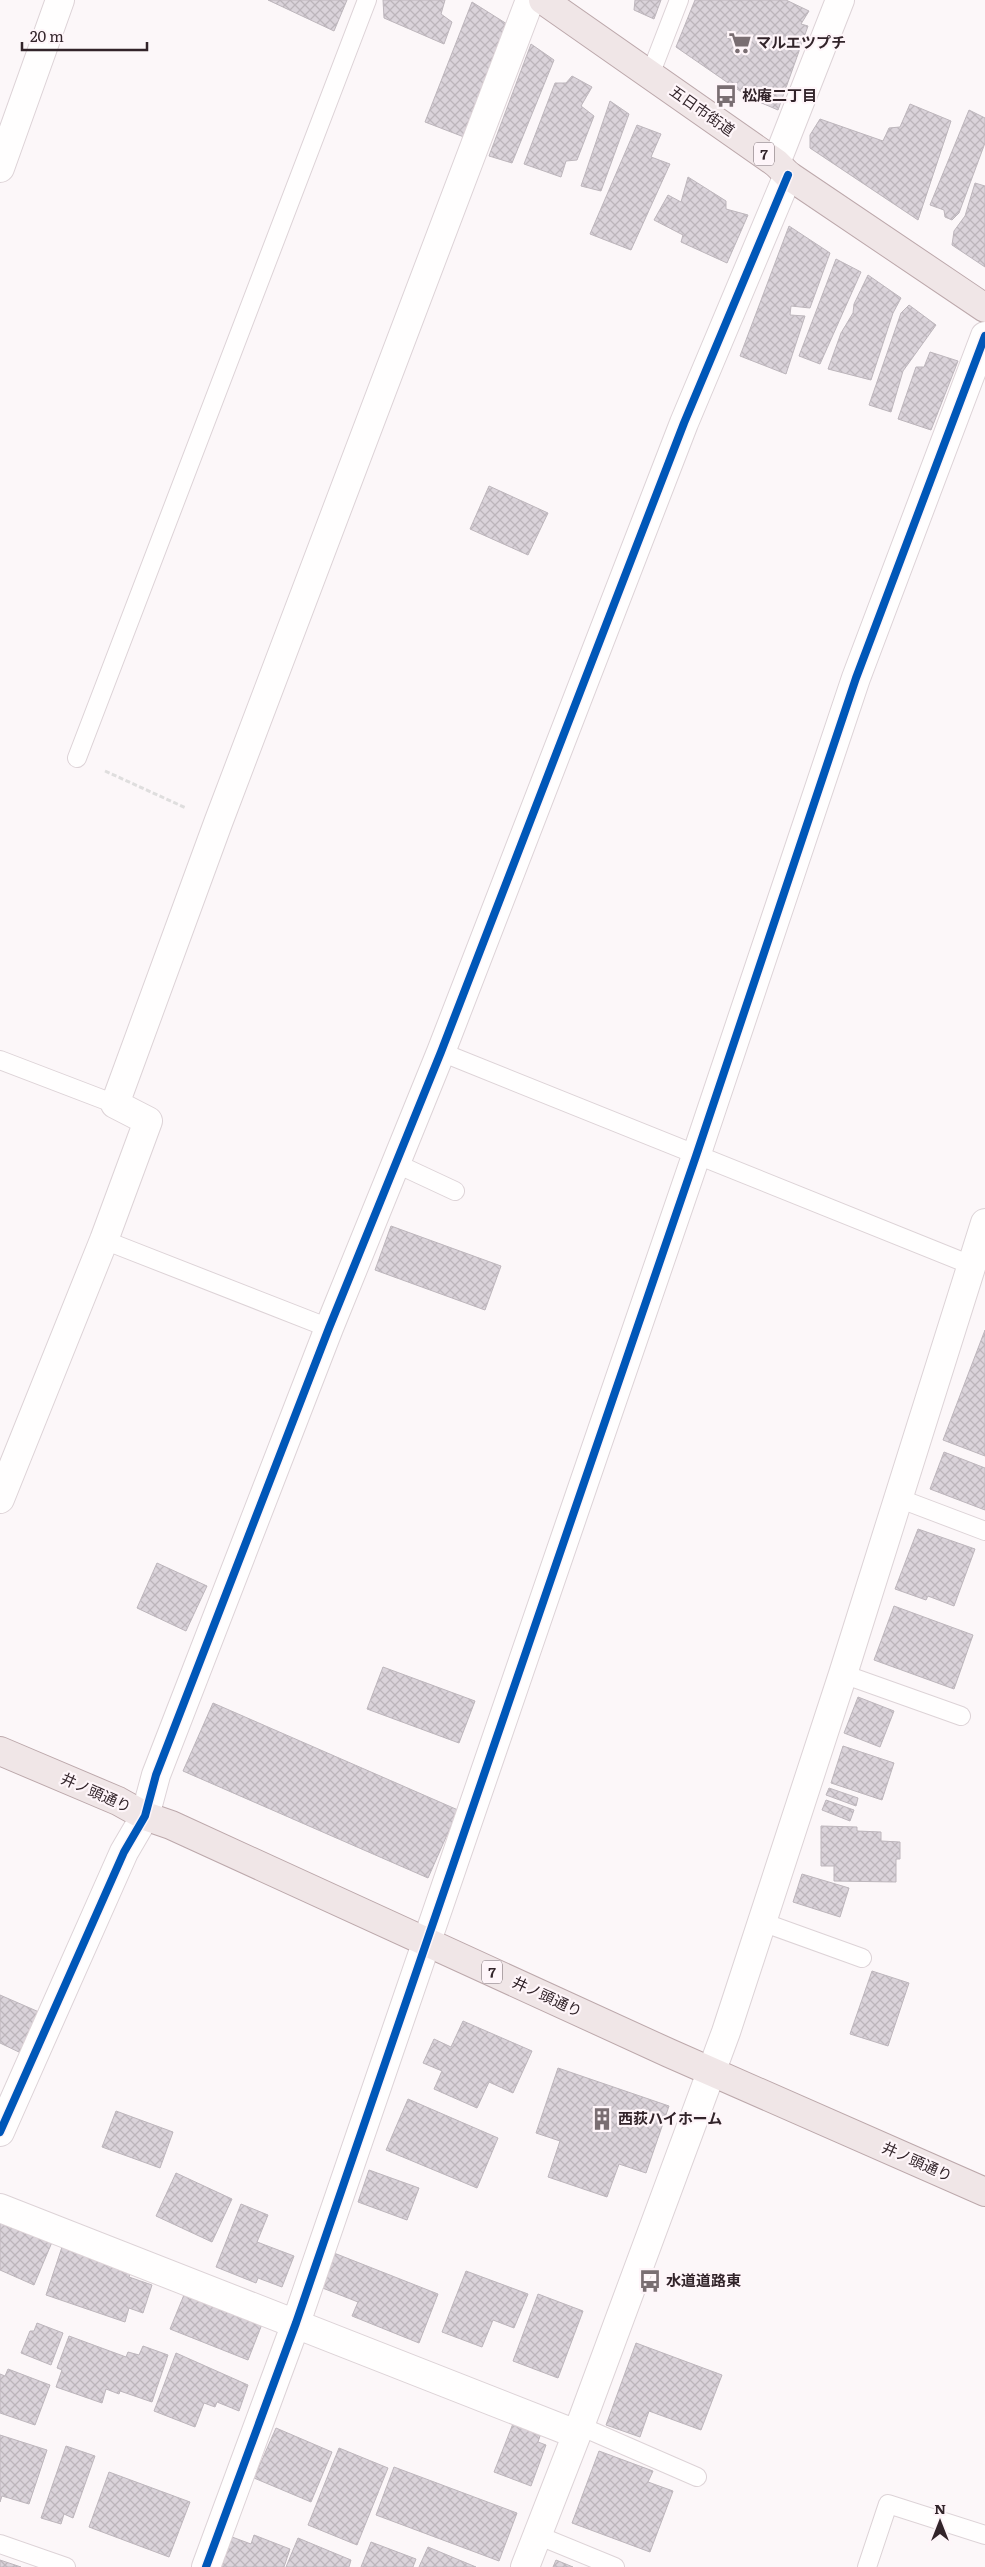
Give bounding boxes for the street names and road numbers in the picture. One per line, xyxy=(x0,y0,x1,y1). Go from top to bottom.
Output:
street label: 五日市街道 xyxy=(666,79,740,141)
road number: 7 xyxy=(754,142,774,166)
street label: 井ノ頭通り xyxy=(58,1766,136,1817)
road number: 7 xyxy=(482,1960,502,1984)
street label: 井ノ頭通り xyxy=(509,1969,586,2022)
street label: 井ノ頭通り xyxy=(879,2135,957,2186)

